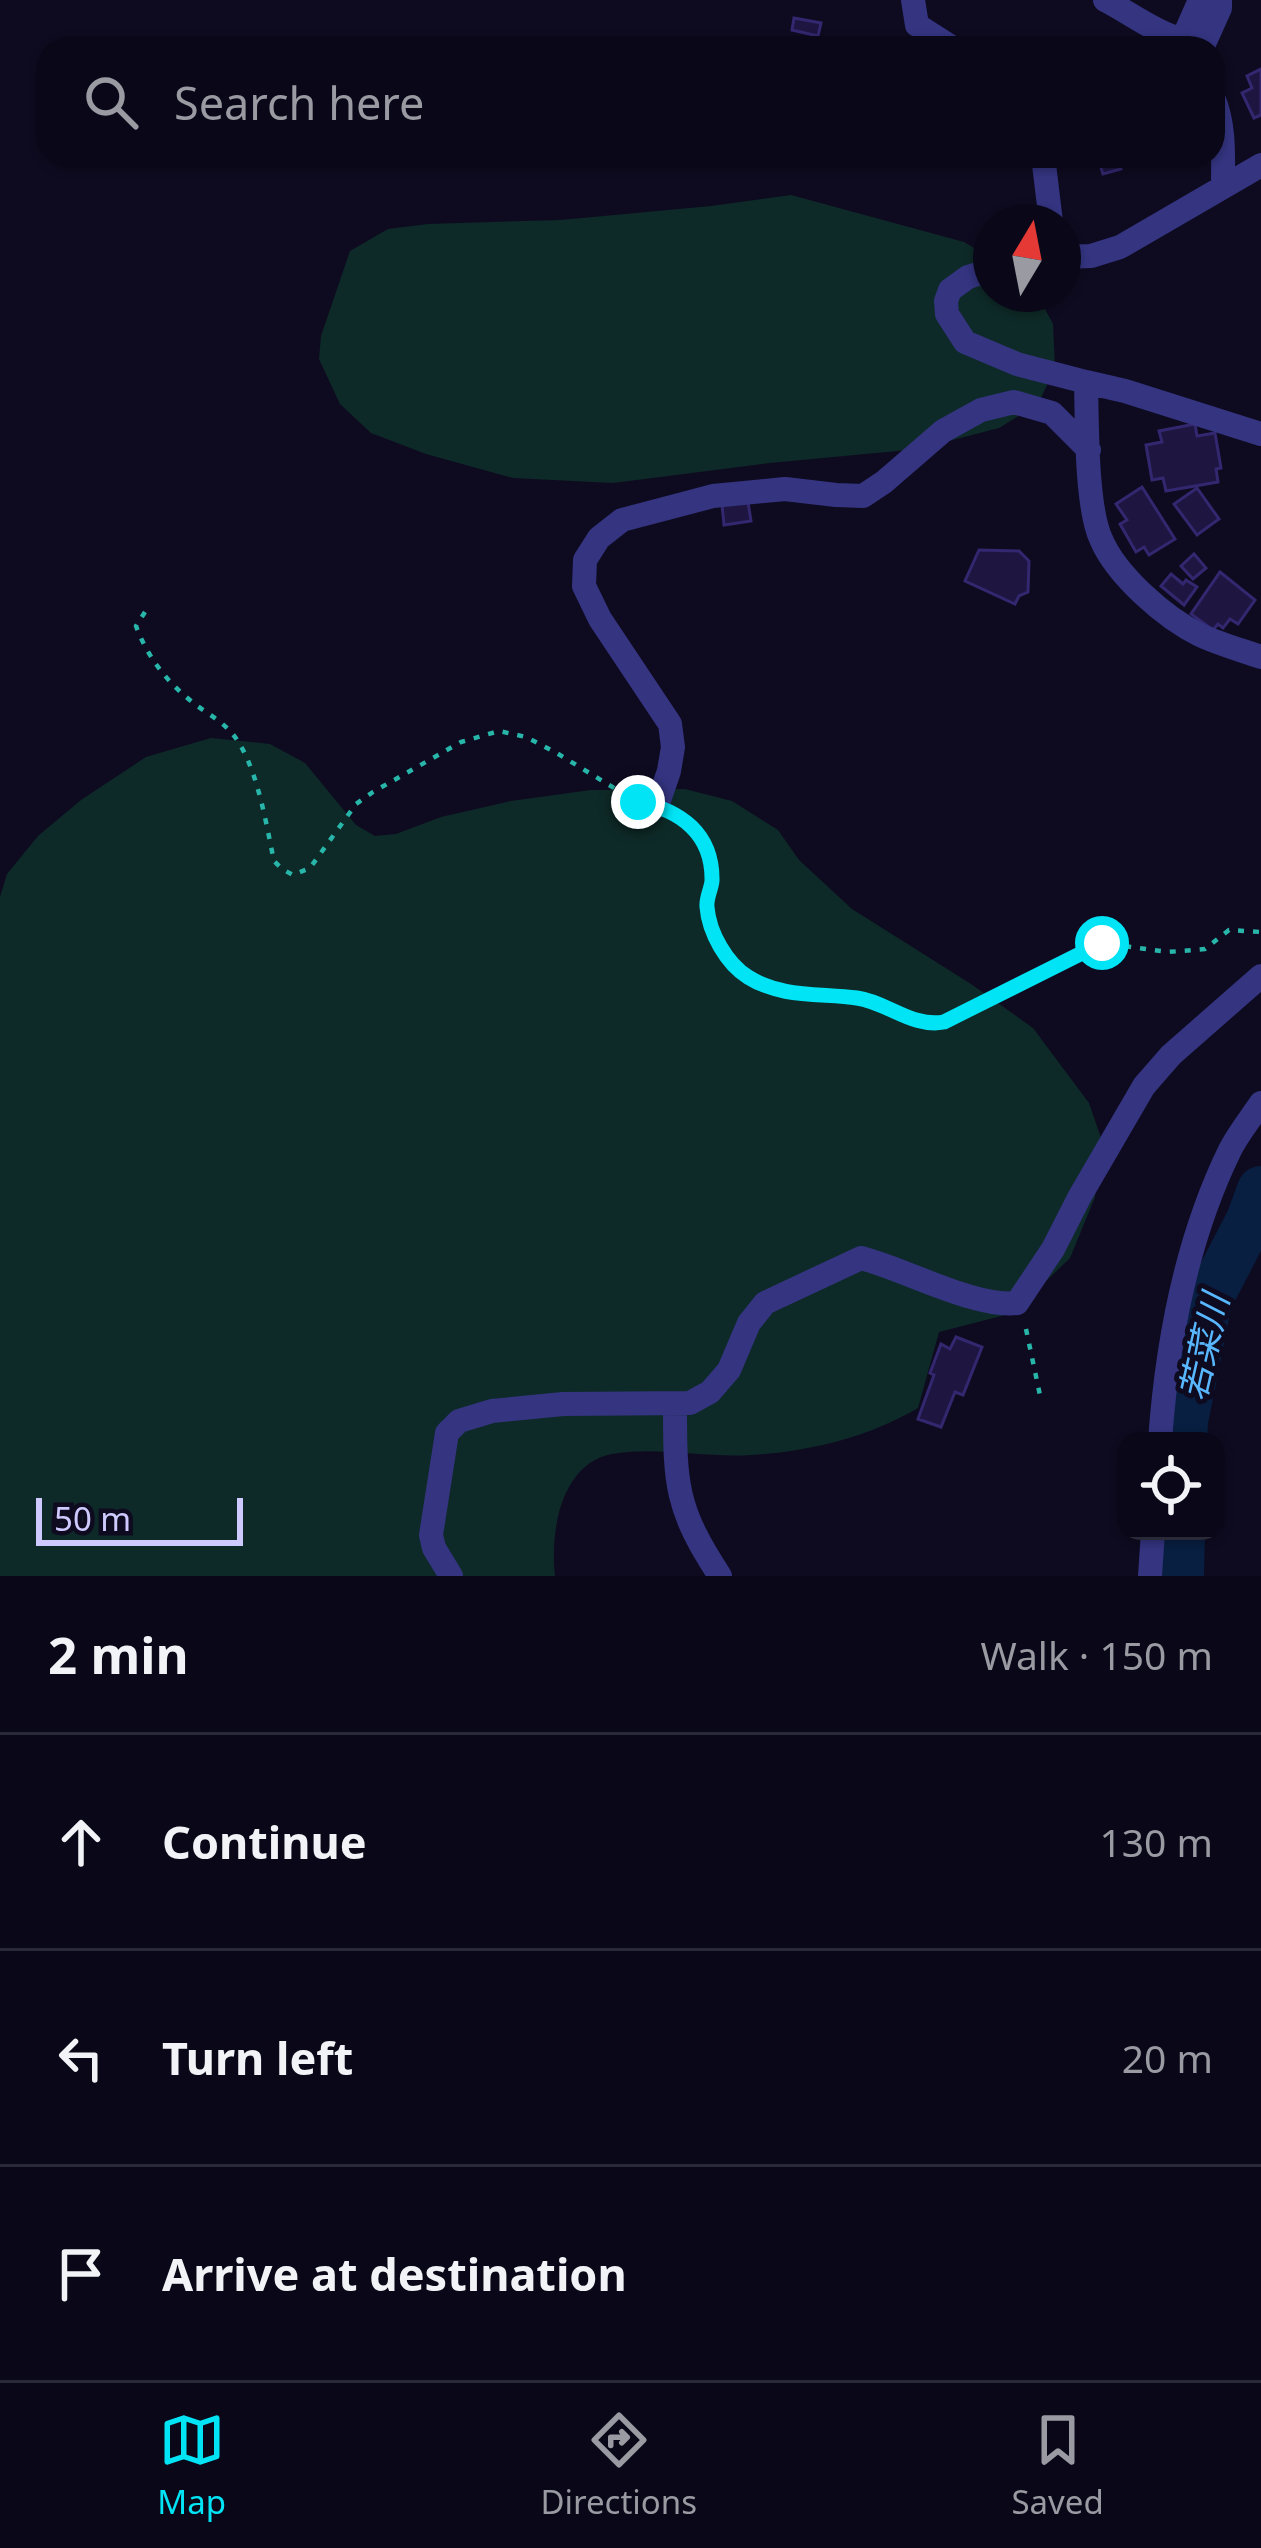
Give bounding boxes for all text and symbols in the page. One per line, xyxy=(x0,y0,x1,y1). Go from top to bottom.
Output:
search box xyxy=(36,36,1225,168)
icon: search xyxy=(78,69,144,135)
text: Search here xyxy=(174,72,424,133)
north arrow xyxy=(973,204,1081,312)
route end xyxy=(611,775,665,829)
route start xyxy=(1075,916,1129,970)
water label: 若菜川 xyxy=(1167,1285,1240,1405)
map controls xyxy=(1117,1432,1225,1540)
button: locate xyxy=(1117,1432,1225,1540)
scale bar xyxy=(36,1492,243,1545)
text: 50 m xyxy=(54,1496,131,1541)
text: 2 min xyxy=(48,1619,189,1689)
text: Walk · 150 m xyxy=(980,1628,1213,1681)
icon: ahead xyxy=(48,1809,114,1875)
text: Continue xyxy=(162,1811,367,1872)
text: 130 m xyxy=(1099,1815,1213,1868)
icon: left xyxy=(48,2025,114,2091)
text: Turn left xyxy=(162,2027,353,2088)
text: 20 m xyxy=(1122,2031,1213,2084)
icon: arrive xyxy=(48,2241,114,2307)
text: Arrive at destination xyxy=(162,2243,627,2304)
tab: Map xyxy=(157,2407,226,2524)
tab: Directions xyxy=(540,2407,697,2524)
tab: Saved xyxy=(1011,2407,1104,2524)

